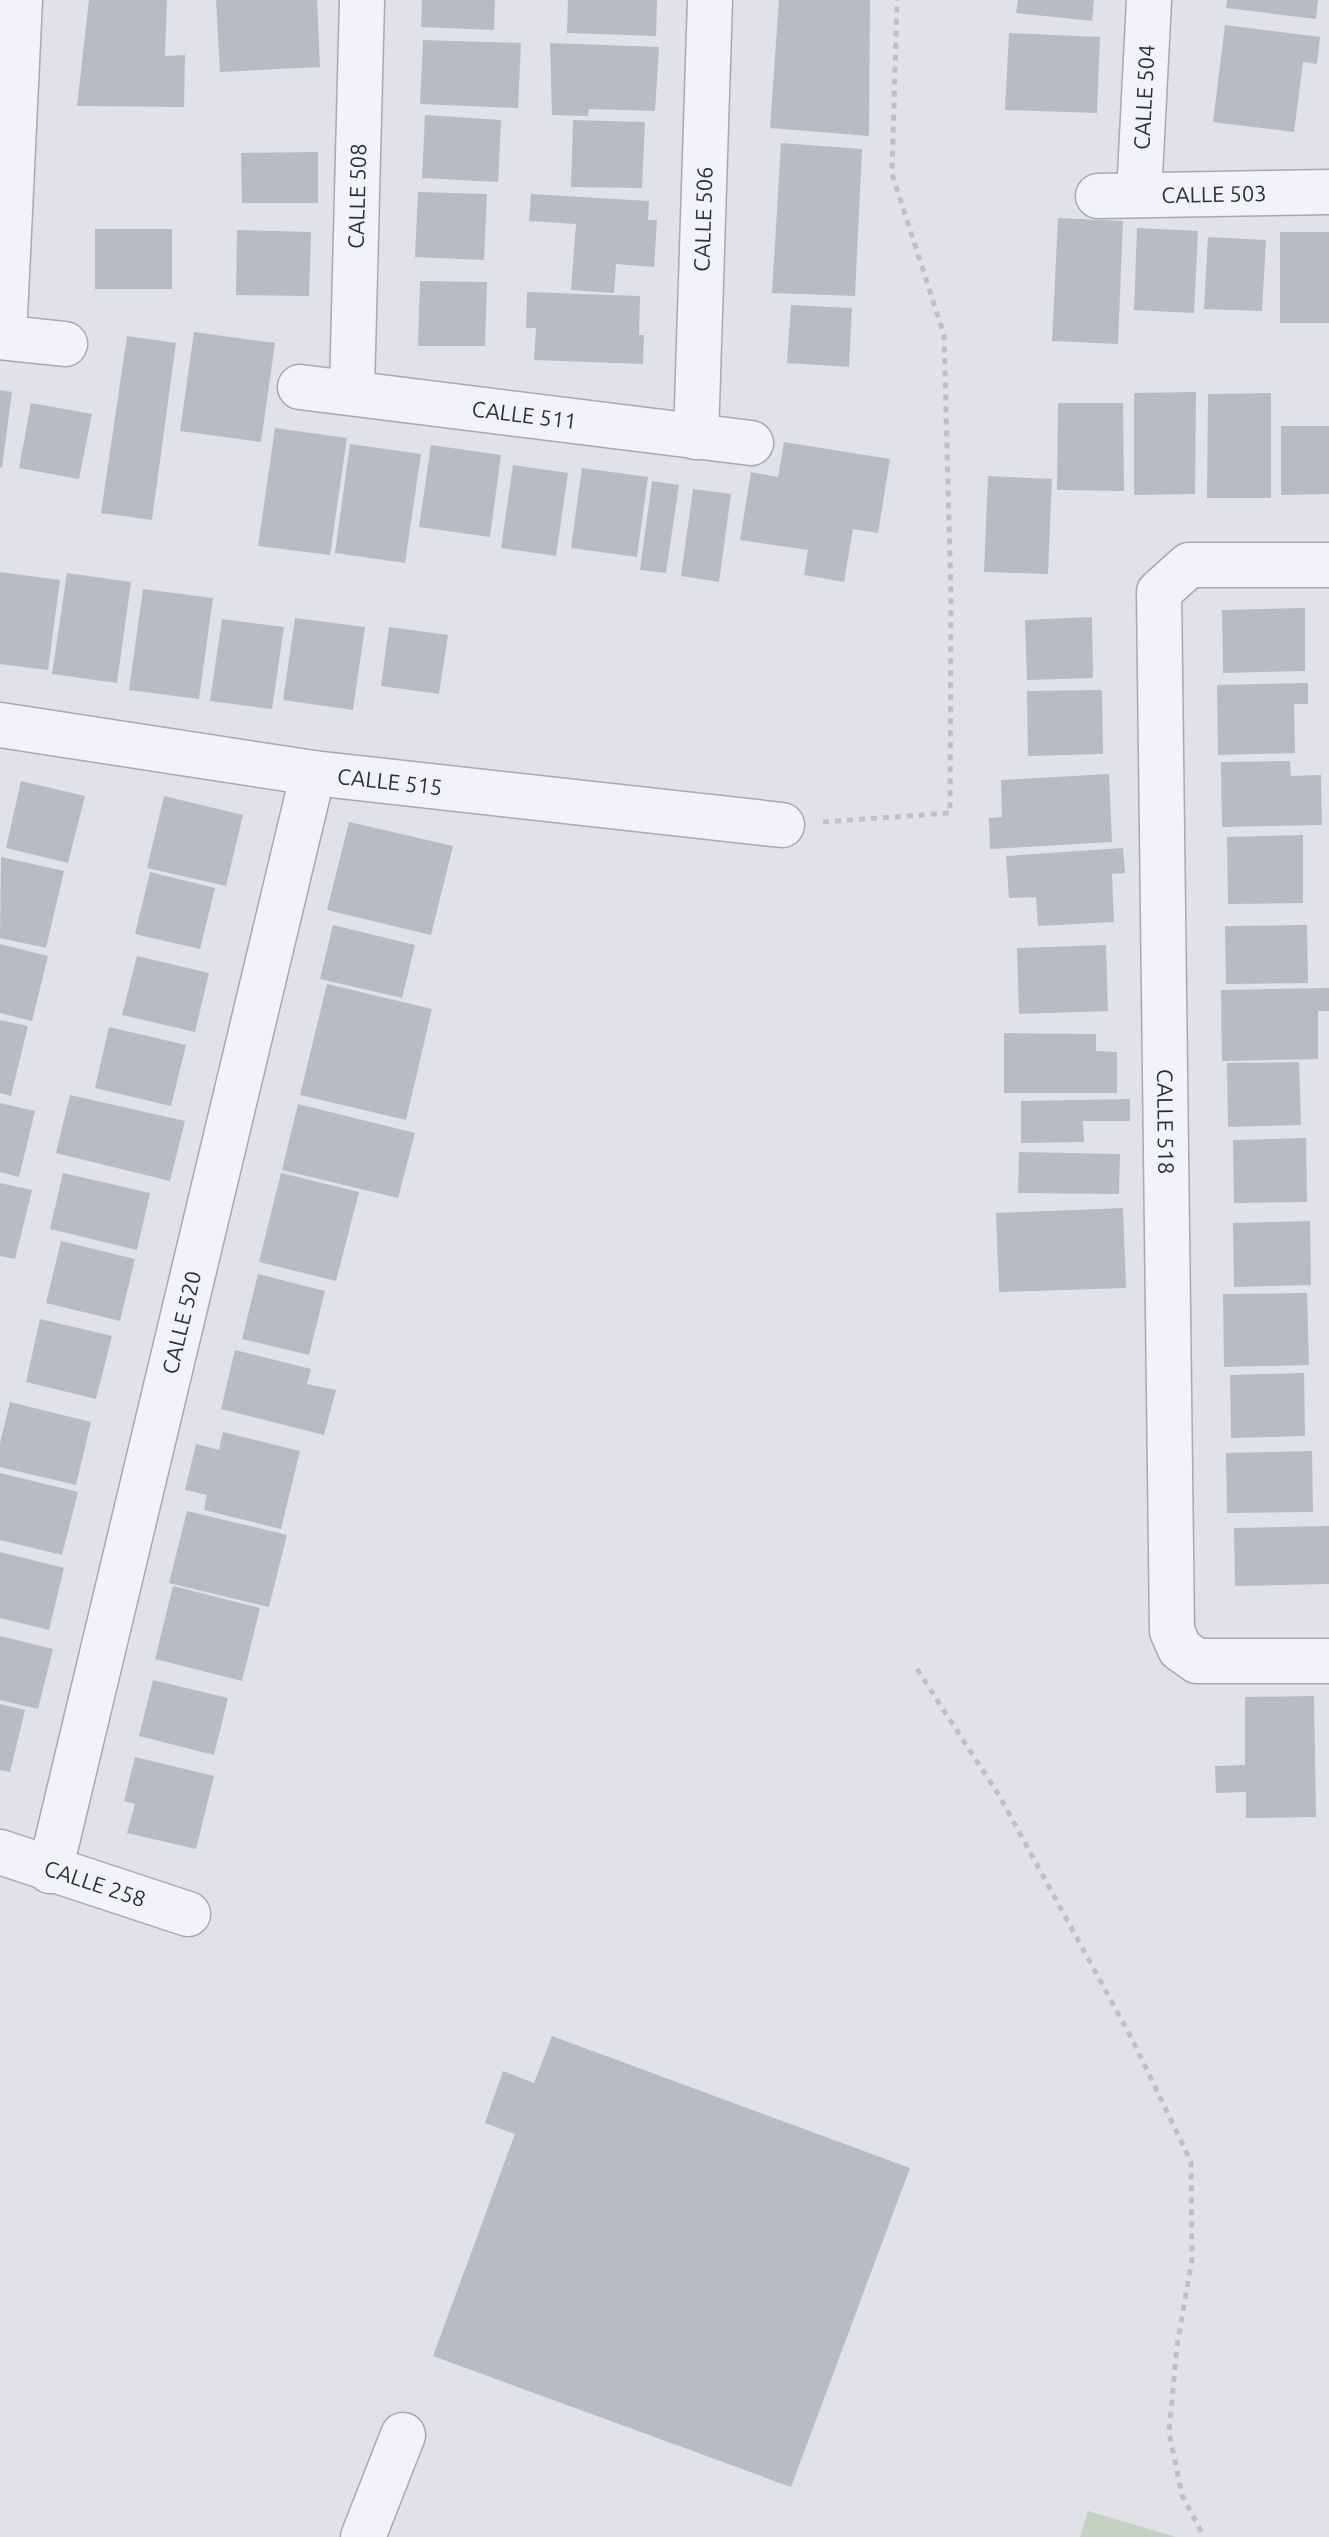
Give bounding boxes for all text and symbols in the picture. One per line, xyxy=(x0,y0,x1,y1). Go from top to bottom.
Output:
street label: CALLE 504 xyxy=(1128,44,1159,150)
street label: CALLE 508 xyxy=(343,143,370,249)
street label: CALLE 506 xyxy=(688,166,717,272)
street label: CALLE 503 xyxy=(1161,180,1267,207)
street label: CALLE 511 xyxy=(471,395,578,433)
street label: CALLE 515 xyxy=(336,763,444,799)
street label: CALLE 518 xyxy=(1153,1069,1179,1174)
street label: CALLE 520 xyxy=(156,1268,205,1377)
street label: CALLE 258 xyxy=(41,1854,149,1911)

